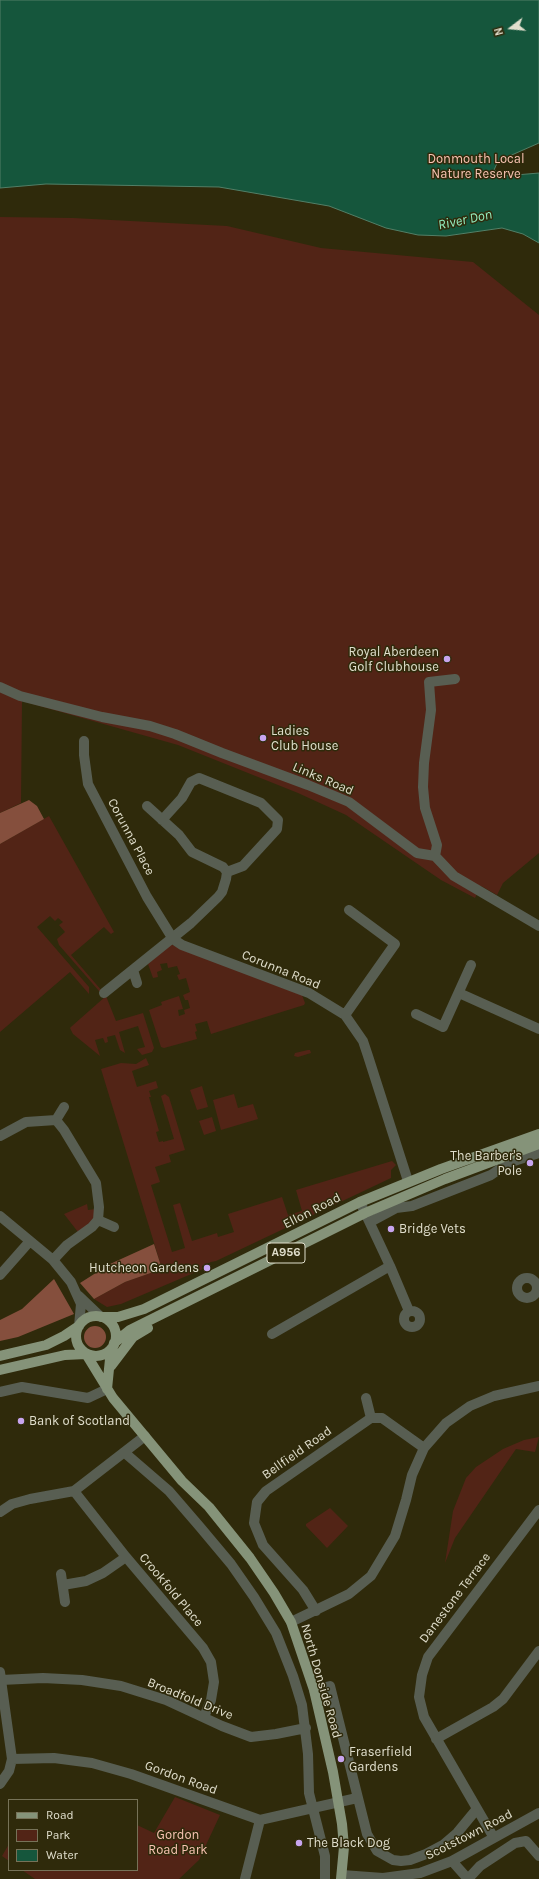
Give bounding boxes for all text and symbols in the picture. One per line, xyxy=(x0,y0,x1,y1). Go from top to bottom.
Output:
north arrow xyxy=(491,8,531,48)
text: N xyxy=(492,26,506,37)
park label: Donmouth Local Nature Reserve xyxy=(427,151,525,182)
water label: River Don xyxy=(436,206,494,234)
place label: Royal Aberdeen Golf Clubhouse xyxy=(349,644,439,675)
marker: Royal Aberdeen Golf Clubhouse xyxy=(442,654,452,664)
place label: Ladies Club House xyxy=(271,723,338,754)
marker: Ladies Club House xyxy=(258,733,268,743)
street label: Links Road xyxy=(290,759,356,799)
street label: Corunna Place xyxy=(104,796,158,878)
street label: Corunna Road xyxy=(239,947,323,993)
place label: The Barber's Pole xyxy=(450,1148,522,1179)
marker: The Barber's Pole xyxy=(525,1158,535,1168)
street label: Ellon Road xyxy=(281,1190,343,1232)
place label: Bridge Vets xyxy=(399,1221,466,1237)
marker: Bridge Vets xyxy=(386,1224,396,1234)
road number: A956 xyxy=(267,1243,305,1263)
place label: Hutcheon Gardens xyxy=(89,1260,199,1276)
marker: Hutcheon Gardens xyxy=(202,1263,212,1273)
place label: Bank of Scotland xyxy=(29,1413,130,1429)
marker: Bank of Scotland xyxy=(16,1416,26,1426)
street label: Bellfield Road xyxy=(259,1423,335,1483)
street label: Crookfold Place xyxy=(136,1550,206,1630)
street label: Danestone Terrace xyxy=(416,1550,494,1646)
street label: North Donside Road xyxy=(297,1622,345,1740)
street label: Broadfold Drive xyxy=(145,1675,235,1723)
place label: Fraserfield Gardens xyxy=(349,1744,412,1775)
marker: Fraserfield Gardens xyxy=(336,1754,346,1764)
street label: Gordon Road xyxy=(143,1758,219,1798)
legend xyxy=(8,1799,138,1871)
street label: Scotstown Road xyxy=(423,1806,515,1864)
text: Road xyxy=(46,1808,74,1822)
park label: Gordon Road Park xyxy=(148,1827,208,1858)
text: Park xyxy=(46,1828,70,1842)
place label: The Black Dog xyxy=(307,1835,390,1851)
marker: The Black Dog xyxy=(294,1838,304,1848)
text: Water xyxy=(46,1848,78,1862)

